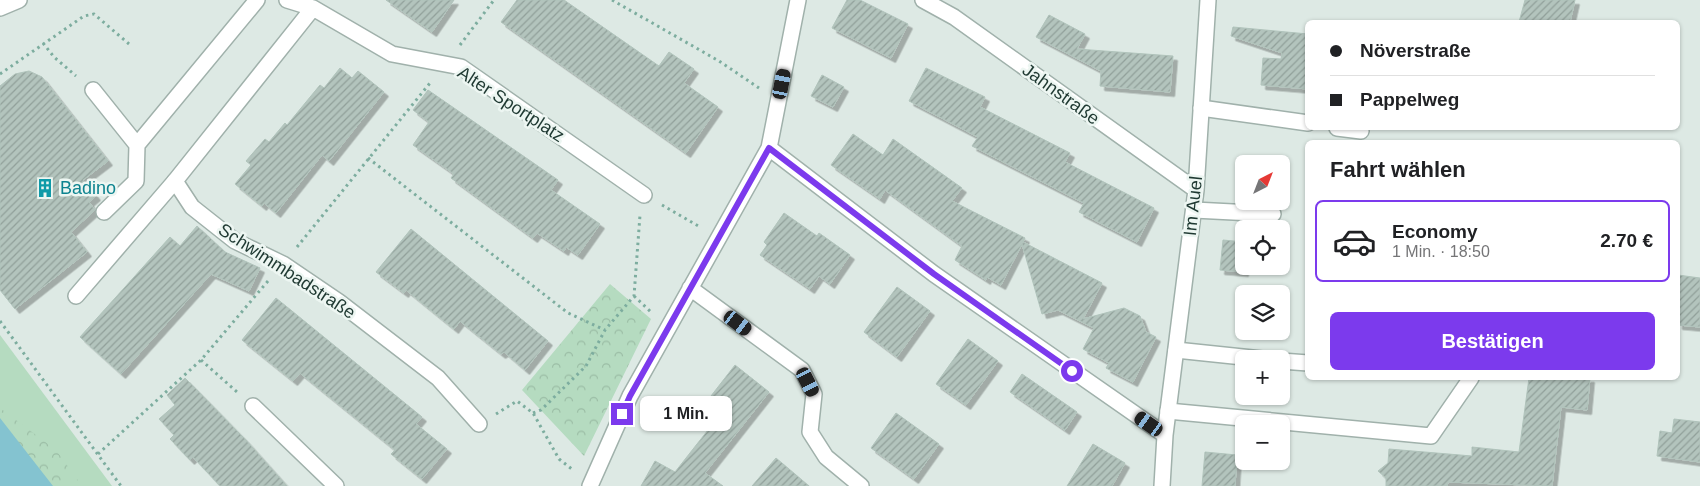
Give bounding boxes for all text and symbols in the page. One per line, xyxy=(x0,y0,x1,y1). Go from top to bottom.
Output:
text: Növerstraße xyxy=(1360,40,1471,61)
street label: Jahnstraße xyxy=(1019,59,1103,129)
street label: Alter Sportplatz xyxy=(454,62,568,146)
car xyxy=(771,68,792,100)
text: Pappelweg xyxy=(1360,89,1459,110)
north arrow xyxy=(1235,155,1290,210)
map controls xyxy=(1235,155,1290,470)
text: Fahrt wählen xyxy=(1330,157,1466,182)
street label: Im Auel xyxy=(1180,175,1206,237)
building icon: Badino xyxy=(34,177,56,199)
place label: Badino xyxy=(60,178,116,198)
street label: Schwimmbadstraße xyxy=(215,219,359,323)
icon: car xyxy=(1332,219,1377,264)
button: locate xyxy=(1235,220,1290,275)
text: Economy xyxy=(1392,221,1478,242)
text: 2.70 € xyxy=(1600,230,1653,251)
text: 1 Min. · 18:50 xyxy=(1392,243,1490,260)
button: layers xyxy=(1235,285,1290,340)
car xyxy=(721,308,754,338)
button: Bestätigen xyxy=(1330,312,1655,370)
button: + xyxy=(1235,350,1290,405)
route start xyxy=(1061,360,1083,382)
car xyxy=(794,365,821,399)
callout: 1 Min. xyxy=(640,396,732,432)
route end xyxy=(611,403,633,425)
text: 1 Min. xyxy=(663,405,709,422)
car xyxy=(1132,409,1165,439)
button: − xyxy=(1235,415,1290,470)

